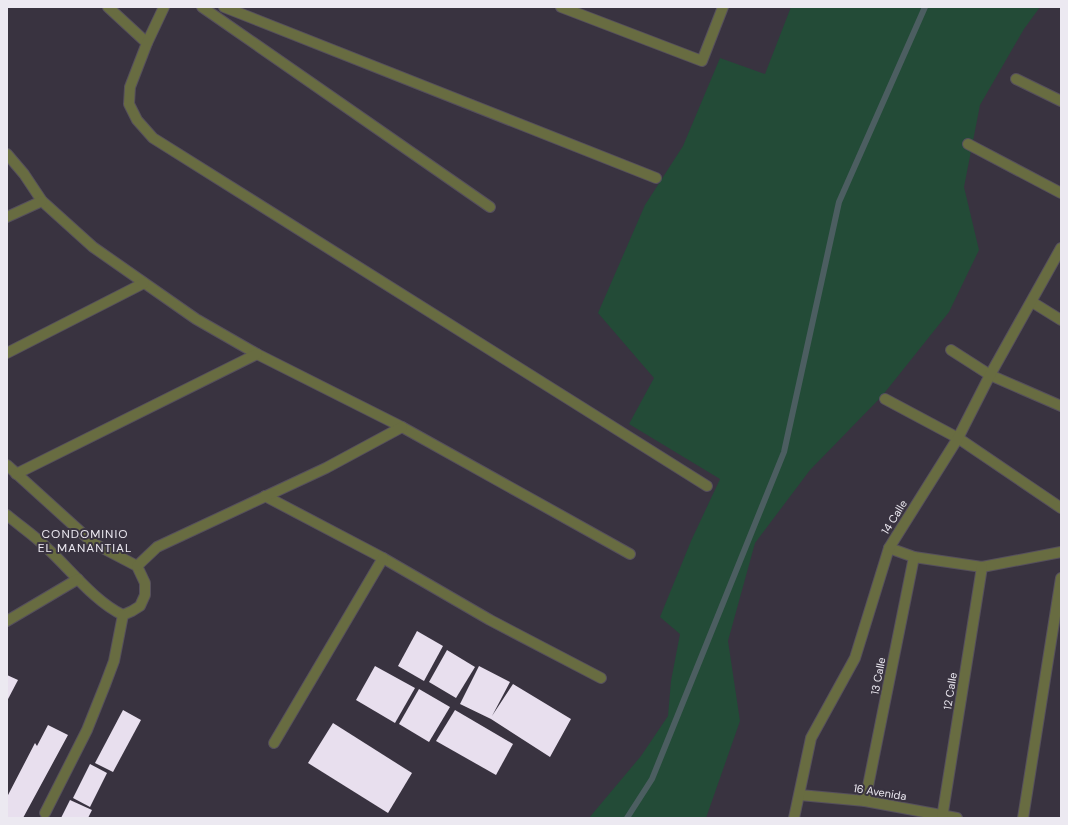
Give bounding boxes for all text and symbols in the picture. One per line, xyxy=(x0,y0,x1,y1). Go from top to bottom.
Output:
street label: 14 Calle xyxy=(878,497,910,537)
district label: CONDOMINIO EL MANANTIAL xyxy=(38,526,132,556)
street label: 13 Calle xyxy=(868,656,888,696)
street label: 12 Calle xyxy=(940,671,960,711)
street label: 16 Avenida xyxy=(852,781,908,803)

